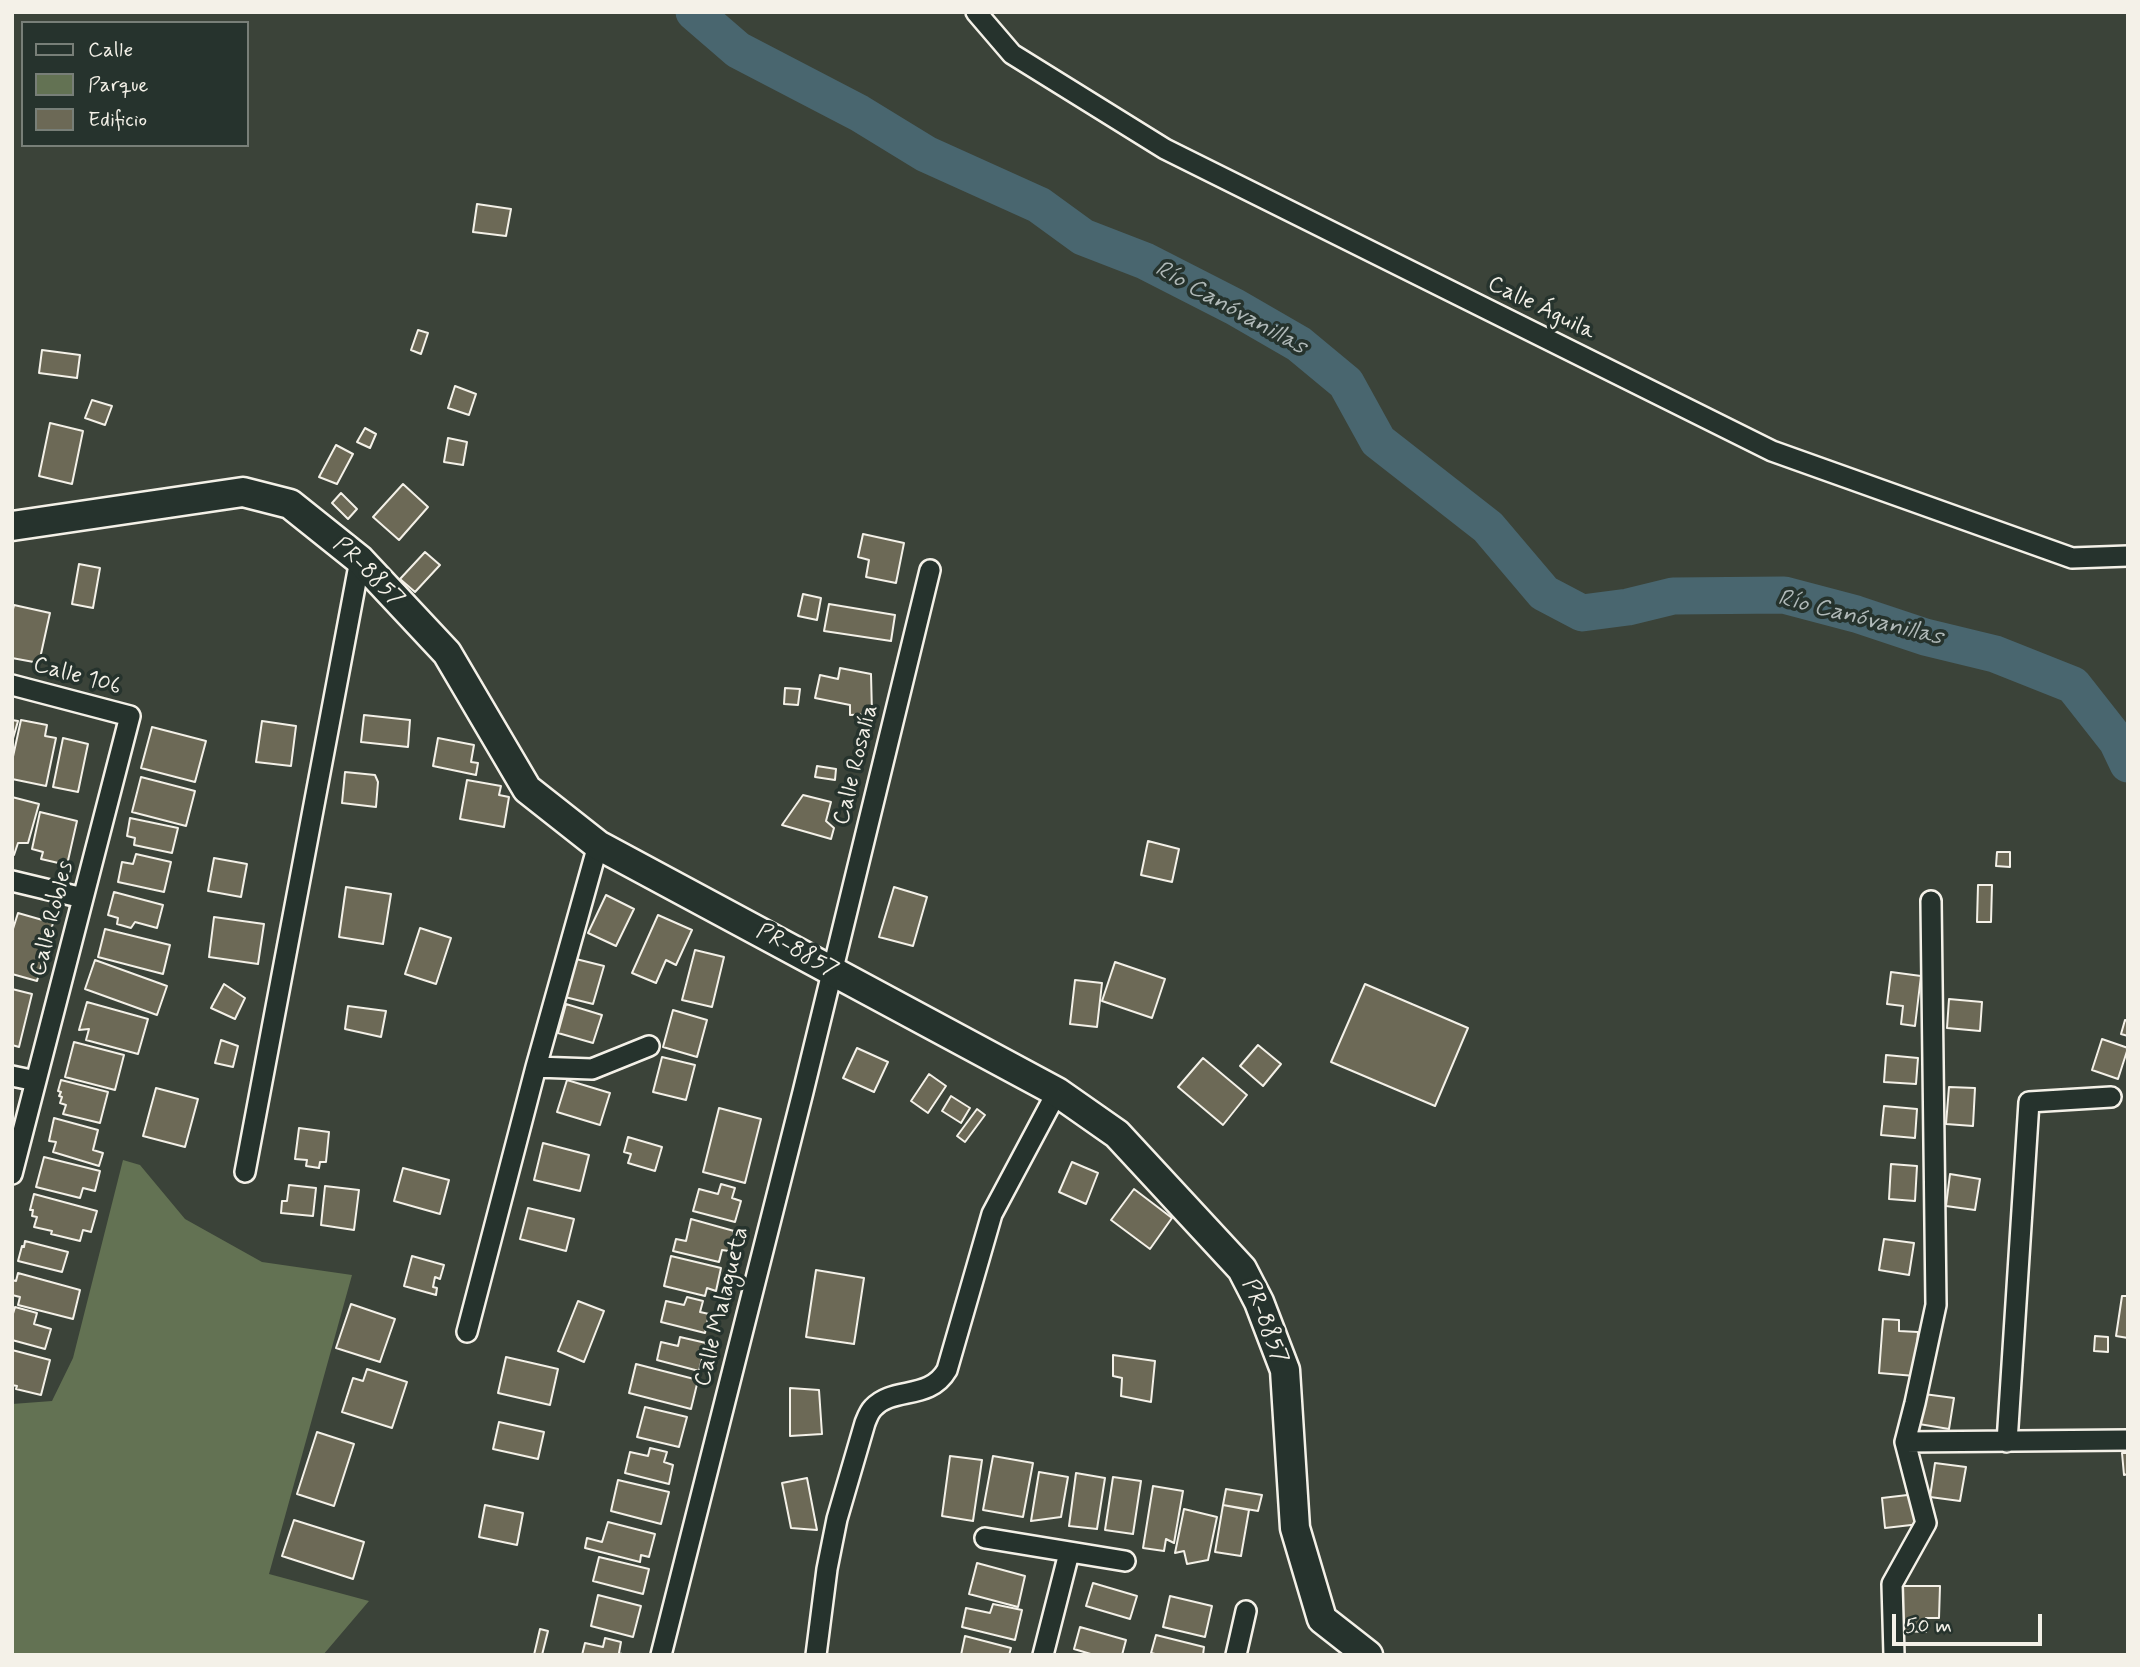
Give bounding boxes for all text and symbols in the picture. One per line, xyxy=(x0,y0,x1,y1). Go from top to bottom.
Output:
legend xyxy=(21,21,248,147)
text: Calle xyxy=(88,36,133,64)
text: Parque xyxy=(88,71,148,99)
text: Edificio xyxy=(88,106,147,134)
water label: Río Canóvanillas xyxy=(1149,255,1311,363)
street label: Calle Águila xyxy=(1483,271,1599,347)
street label: PR-8857 xyxy=(326,532,410,614)
water label: Río Canóvanillas xyxy=(1775,585,1945,653)
street label: Calle 106 xyxy=(30,652,124,702)
street label: Calle Rosalía xyxy=(829,702,885,828)
street label: Calle Robles xyxy=(25,859,81,979)
street label: PR-8857 xyxy=(751,919,843,985)
street label: Calle Malagueta xyxy=(690,1224,756,1390)
street label: PR-8857 xyxy=(1234,1275,1294,1369)
scale bar xyxy=(1895,1600,2046,1644)
text: 50 m xyxy=(1905,1612,1952,1640)

